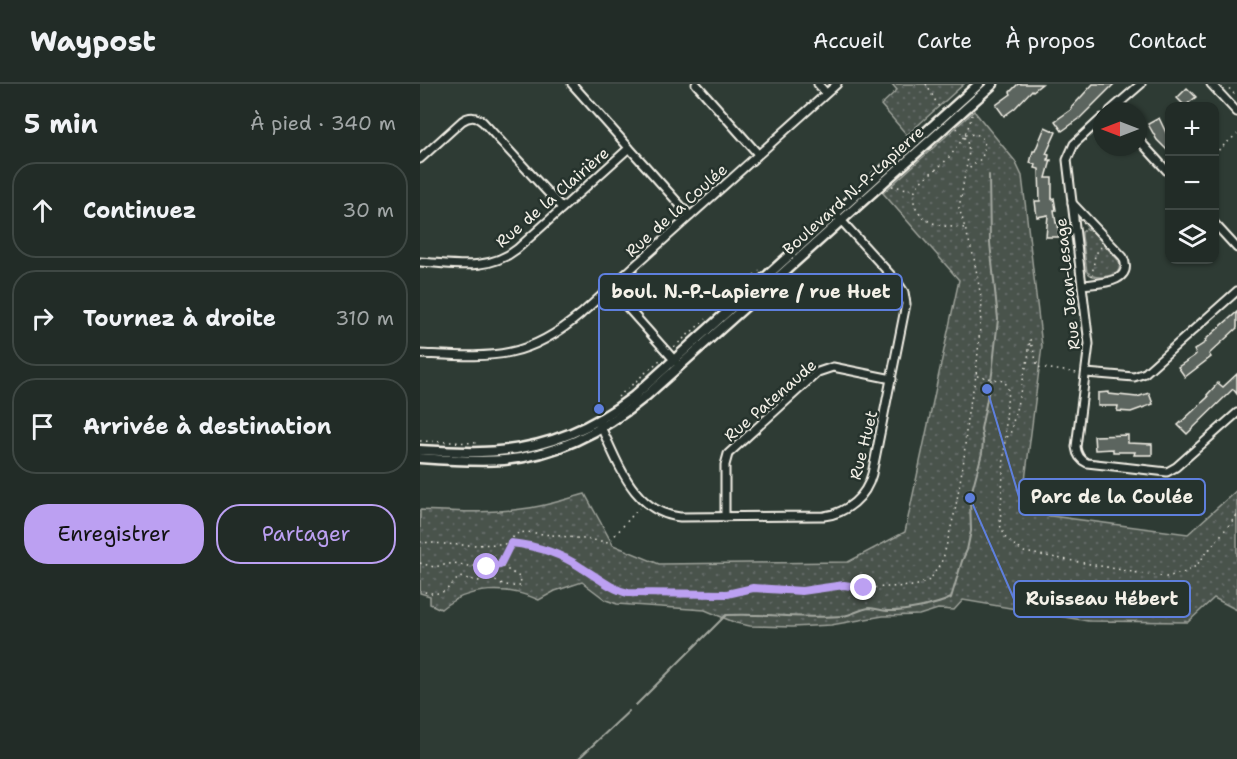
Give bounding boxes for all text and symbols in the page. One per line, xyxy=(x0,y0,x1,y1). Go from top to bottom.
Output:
text: Waypost xyxy=(30,22,156,60)
text: Accueil xyxy=(813,27,884,55)
text: Carte xyxy=(917,27,972,55)
text: À propos xyxy=(1005,27,1095,55)
text: Contact xyxy=(1128,27,1207,55)
north arrow xyxy=(1093,102,1147,156)
map controls xyxy=(1165,102,1219,264)
button: + xyxy=(1165,102,1219,156)
text: 5 min xyxy=(24,106,98,141)
text: À pied · 340 m xyxy=(250,110,396,136)
street label: Boulevard N.-P.-Lapierre xyxy=(778,121,928,259)
street label: Rue de la Clairière xyxy=(491,142,613,252)
button: − xyxy=(1165,156,1219,210)
street label: Rue de la Coulée xyxy=(621,159,732,262)
icon: ahead xyxy=(26,194,59,227)
text: Continuez xyxy=(83,196,196,225)
text: 30 m xyxy=(342,197,394,223)
button: layers xyxy=(1165,210,1219,264)
street label: Rue Jean-Lesage xyxy=(1050,217,1085,351)
callout: boul. N.-P.-Lapierre / rue Huet xyxy=(599,274,902,310)
text: boul. N.-P.-Lapierre / rue Huet xyxy=(611,280,891,304)
icon: right xyxy=(26,302,59,335)
text: Tournez à droite xyxy=(83,304,276,333)
text: 310 m xyxy=(335,305,394,331)
street label: Rue Patenaude xyxy=(720,355,821,446)
street label: Rue Huet xyxy=(845,408,882,482)
icon: arrive xyxy=(26,410,59,443)
text: Arrivée à destination xyxy=(83,412,331,441)
callout: Parc de la Coulée xyxy=(1019,479,1205,515)
text: Parc de la Coulée xyxy=(1031,485,1193,509)
button: Enregistrer xyxy=(24,504,204,564)
button: Partager xyxy=(216,504,396,564)
route start xyxy=(473,553,499,579)
route end xyxy=(850,574,876,600)
callout: Ruisseau Hébert xyxy=(1014,581,1190,617)
text: Ruisseau Hébert xyxy=(1026,587,1178,611)

